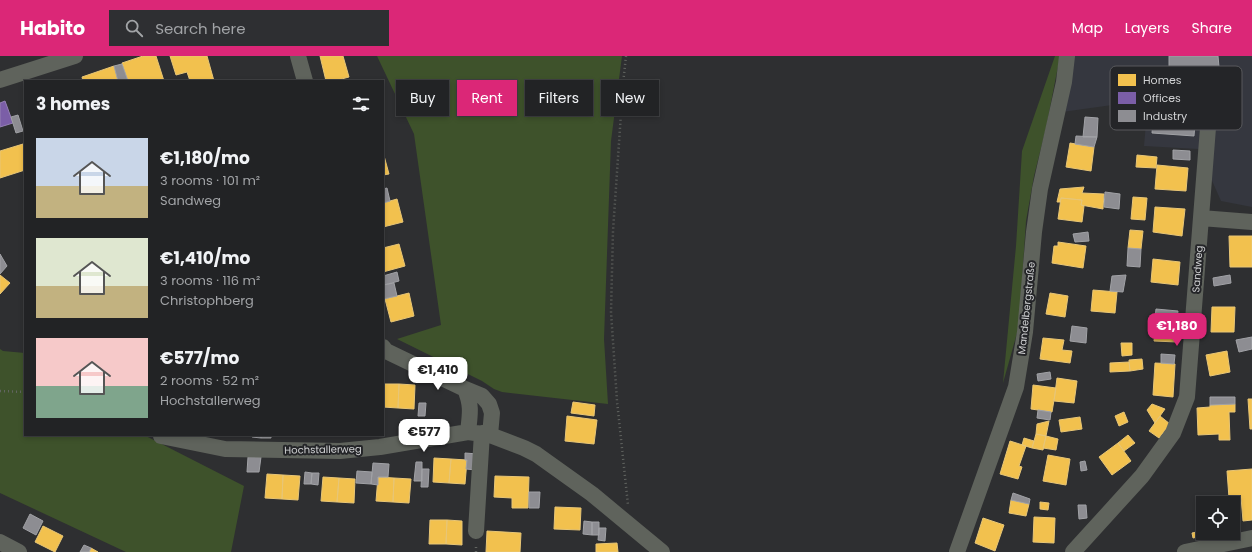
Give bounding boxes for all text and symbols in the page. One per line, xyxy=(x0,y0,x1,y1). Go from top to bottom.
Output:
search box xyxy=(109,10,389,46)
text: Habito xyxy=(20,15,85,42)
icon: search xyxy=(123,17,145,39)
text: Search here xyxy=(155,18,245,39)
text: Map xyxy=(1072,18,1103,38)
text: Layers xyxy=(1125,18,1169,38)
text: Share xyxy=(1191,18,1232,38)
legend xyxy=(1110,66,1242,130)
text: Homes xyxy=(1143,72,1182,88)
chip: Buy xyxy=(396,80,449,116)
chip: Rent xyxy=(457,80,517,116)
chip: Filters xyxy=(525,80,593,116)
chip: New xyxy=(601,80,659,116)
text: Offices xyxy=(1143,90,1181,106)
text: 3 homes xyxy=(36,92,110,116)
icon: filters xyxy=(350,93,372,115)
text: Industry xyxy=(1143,108,1188,124)
text: €1,180/mo xyxy=(160,146,250,170)
icon: home xyxy=(68,154,116,202)
text: 3 rooms · 101 m² xyxy=(160,171,260,190)
text: Sandweg xyxy=(160,191,221,210)
street label: Sandweg xyxy=(1188,245,1207,293)
text: €1,410/mo xyxy=(160,246,250,270)
icon: home xyxy=(68,254,116,302)
street label: Mandelbergstraße xyxy=(1014,261,1039,355)
text: 3 rooms · 116 m² xyxy=(160,271,260,290)
text: Christophberg xyxy=(160,291,254,310)
pin: €1,180 xyxy=(1144,313,1210,347)
text: €1,180 xyxy=(1157,316,1197,335)
text: €577/mo xyxy=(160,346,239,370)
icon: home xyxy=(68,354,116,402)
pin: €1,410 xyxy=(405,357,471,391)
text: €1,410 xyxy=(417,360,459,379)
text: 2 rooms · 52 m² xyxy=(160,371,259,390)
text: Hochstallerweg xyxy=(160,391,261,410)
pin: €577 xyxy=(400,419,448,453)
text: €577 xyxy=(408,422,440,441)
street label: Hochstallerweg xyxy=(284,441,362,458)
map controls xyxy=(1196,496,1240,540)
button: locate xyxy=(1196,496,1240,540)

